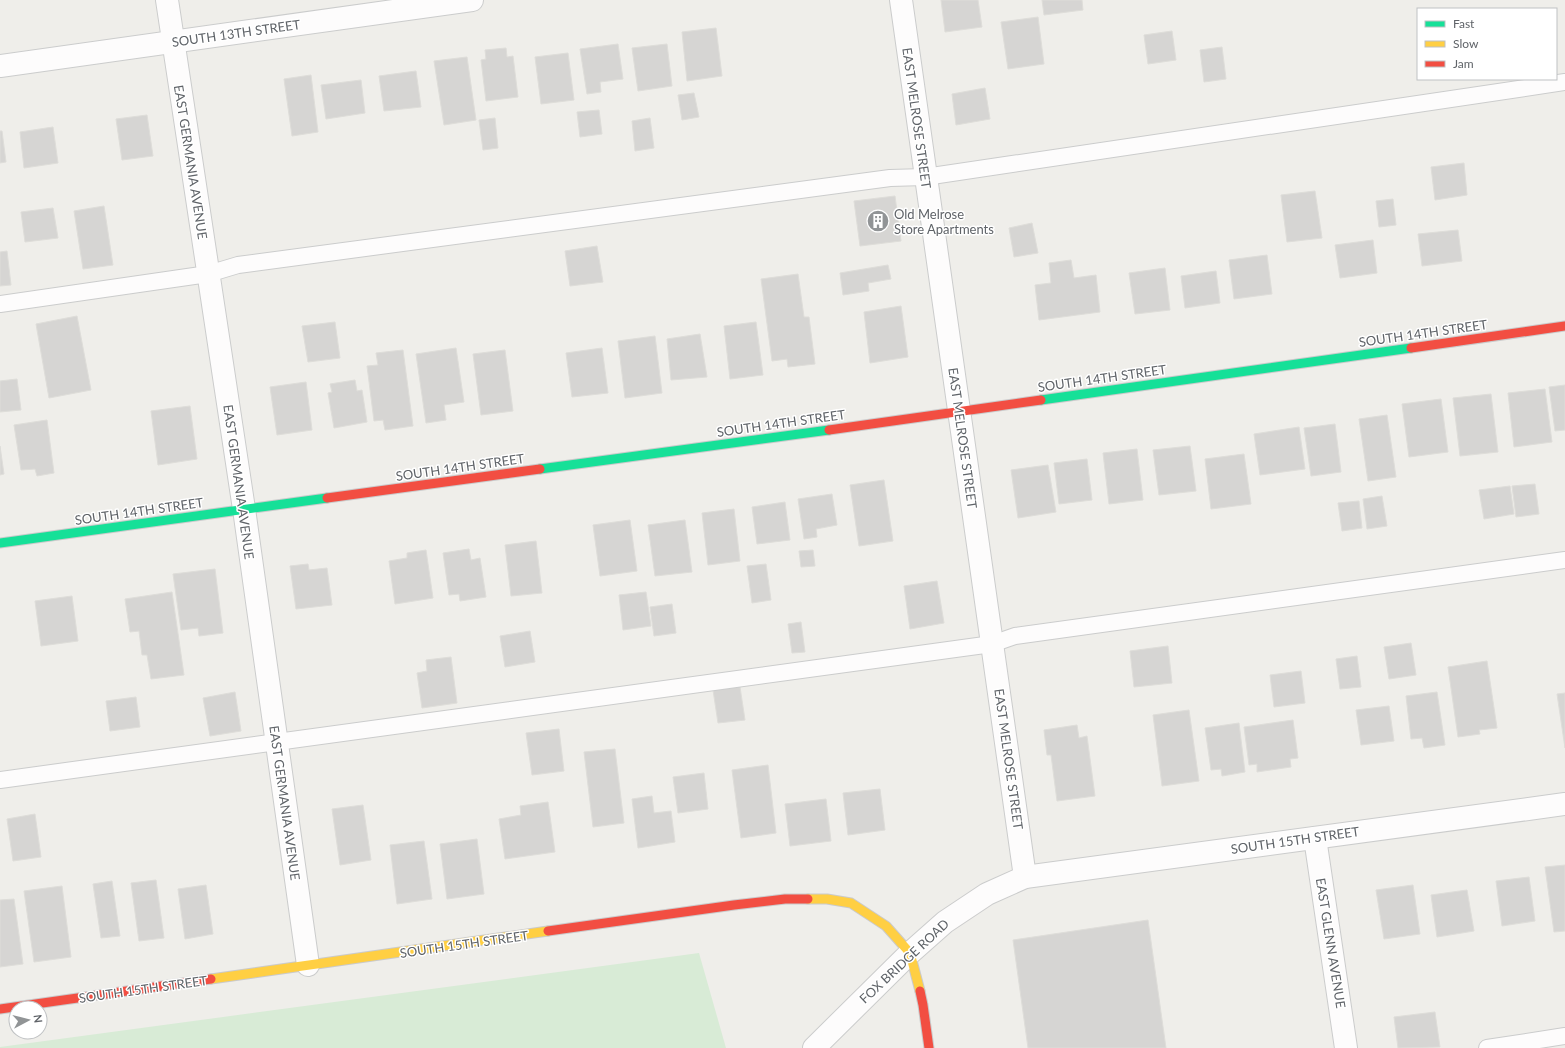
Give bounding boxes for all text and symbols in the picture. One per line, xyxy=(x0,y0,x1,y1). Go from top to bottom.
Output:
legend xyxy=(1417,8,1557,80)
street label: SOUTH 13TH STREET xyxy=(171,16,302,50)
text: Fast xyxy=(1453,16,1475,31)
text: Slow xyxy=(1453,36,1479,51)
street label: EAST MELROSE STREET xyxy=(899,47,935,190)
text: Jam xyxy=(1453,56,1474,71)
street label: EAST GERMANIA AVENUE xyxy=(171,84,211,240)
place label: Old Melrose Store Apartments xyxy=(894,206,994,237)
building icon: Old Melrose Store Apartments xyxy=(865,208,891,234)
street label: SOUTH 14TH STREET xyxy=(1358,316,1489,350)
street label: SOUTH 14TH STREET xyxy=(1037,361,1168,395)
street label: EAST MELROSE STREET xyxy=(945,367,981,510)
street label: EAST GERMANIA AVENUE xyxy=(220,404,258,560)
street label: SOUTH 14TH STREET xyxy=(716,406,847,440)
street label: SOUTH 14TH STREET xyxy=(395,450,526,484)
street label: SOUTH 14TH STREET xyxy=(74,494,205,528)
street label: EAST MELROSE STREET xyxy=(991,688,1027,831)
street label: EAST GERMANIA AVENUE xyxy=(266,725,304,881)
street label: SOUTH 15TH STREET xyxy=(1230,823,1361,857)
street label: EAST GLENN AVENUE xyxy=(1313,877,1349,1009)
street label: FOX BRIDGE ROAD xyxy=(856,915,952,1007)
street label: SOUTH 15TH STREET xyxy=(399,927,530,961)
street label: SOUTH 15TH STREET xyxy=(78,972,209,1006)
north arrow xyxy=(8,1000,48,1040)
text: N xyxy=(31,1014,45,1024)

